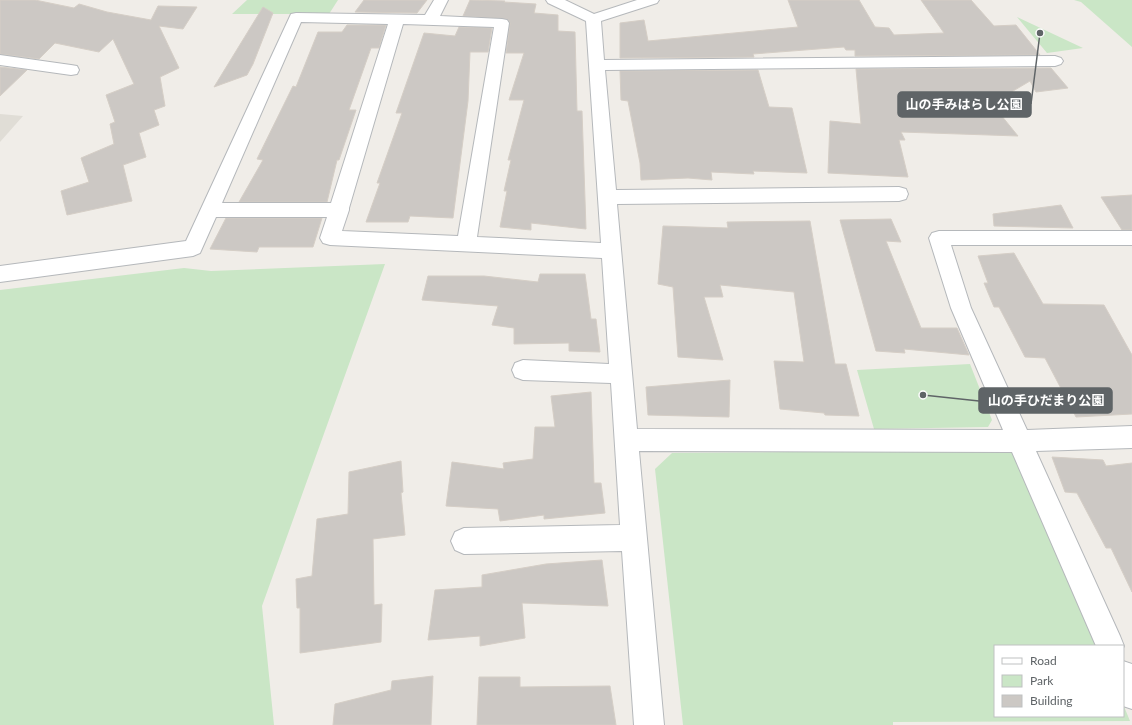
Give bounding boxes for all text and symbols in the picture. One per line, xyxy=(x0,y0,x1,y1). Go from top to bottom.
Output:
callout: 山の手みはらし公園 xyxy=(898,92,1031,117)
text: 山の手みはらし公園 xyxy=(905,96,1023,112)
callout: 山の手ひだまり公園 xyxy=(979,388,1112,413)
text: 山の手ひだまり公園 xyxy=(988,392,1104,408)
legend xyxy=(994,645,1124,717)
text: Road xyxy=(1030,653,1057,668)
text: Park xyxy=(1030,673,1054,688)
text: Building xyxy=(1030,693,1073,708)

